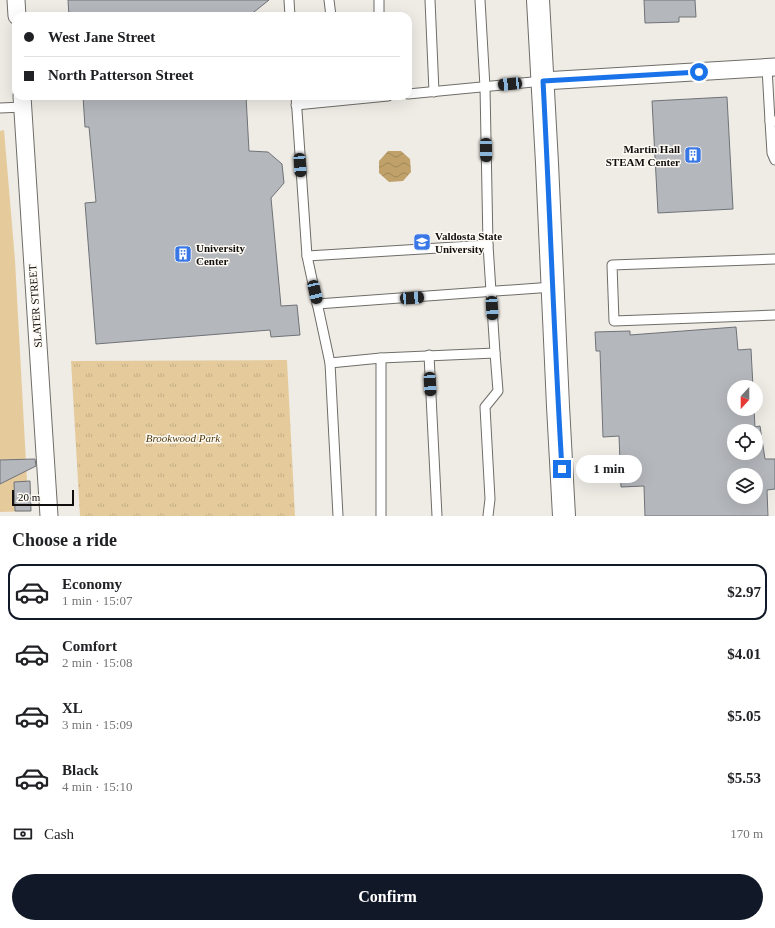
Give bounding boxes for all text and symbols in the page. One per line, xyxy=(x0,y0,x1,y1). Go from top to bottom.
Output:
text: West Jane Street xyxy=(48,29,155,45)
route start xyxy=(690,63,708,81)
text: North Patterson Street xyxy=(48,67,194,83)
car xyxy=(497,77,523,91)
car xyxy=(480,138,492,162)
place label: Martin Hall STEAM Center xyxy=(606,143,680,168)
building icon: Martin Hall STEAM Center xyxy=(683,145,703,165)
car xyxy=(293,153,307,177)
place label: Valdosta State University xyxy=(435,230,502,255)
school or university icon: Valdosta State University xyxy=(412,232,432,252)
place label: University Center xyxy=(196,242,245,267)
building icon: University Center xyxy=(173,244,193,264)
street label: SLATER STREET xyxy=(26,264,44,348)
car xyxy=(306,279,324,305)
car xyxy=(400,291,424,305)
car xyxy=(485,296,499,320)
car xyxy=(423,372,437,396)
north arrow xyxy=(727,380,763,416)
map controls xyxy=(727,380,763,504)
button: locate xyxy=(727,424,763,460)
park label: Brookwood Park xyxy=(146,432,221,444)
callout: 1 min xyxy=(576,455,642,483)
route end xyxy=(553,460,571,478)
text: 1 min xyxy=(593,461,625,476)
button: layers xyxy=(727,468,763,504)
scale bar xyxy=(12,488,74,507)
text: 20 m xyxy=(18,491,40,503)
text: Choose a ride xyxy=(12,530,117,550)
icon: car xyxy=(14,574,50,610)
text: Economy xyxy=(62,576,122,592)
text: $2.97 xyxy=(727,584,761,600)
text: 1 min · 15:07 xyxy=(62,593,132,608)
icon: car xyxy=(14,636,50,672)
text: Comfort xyxy=(62,638,117,654)
text: $4.01 xyxy=(727,646,761,662)
text: 2 min · 15:08 xyxy=(62,655,132,670)
icon: car xyxy=(14,698,50,734)
text: XL xyxy=(62,700,83,716)
text: $5.05 xyxy=(727,708,761,724)
text: 3 min · 15:09 xyxy=(62,717,132,732)
icon: car xyxy=(14,760,50,796)
text: Black xyxy=(62,762,99,778)
text: $5.53 xyxy=(727,770,761,786)
text: 4 min · 15:10 xyxy=(62,779,132,794)
icon: cash xyxy=(12,823,34,845)
text: Cash xyxy=(44,826,74,842)
text: 170 m xyxy=(730,826,763,841)
button: Confirm xyxy=(12,874,763,920)

